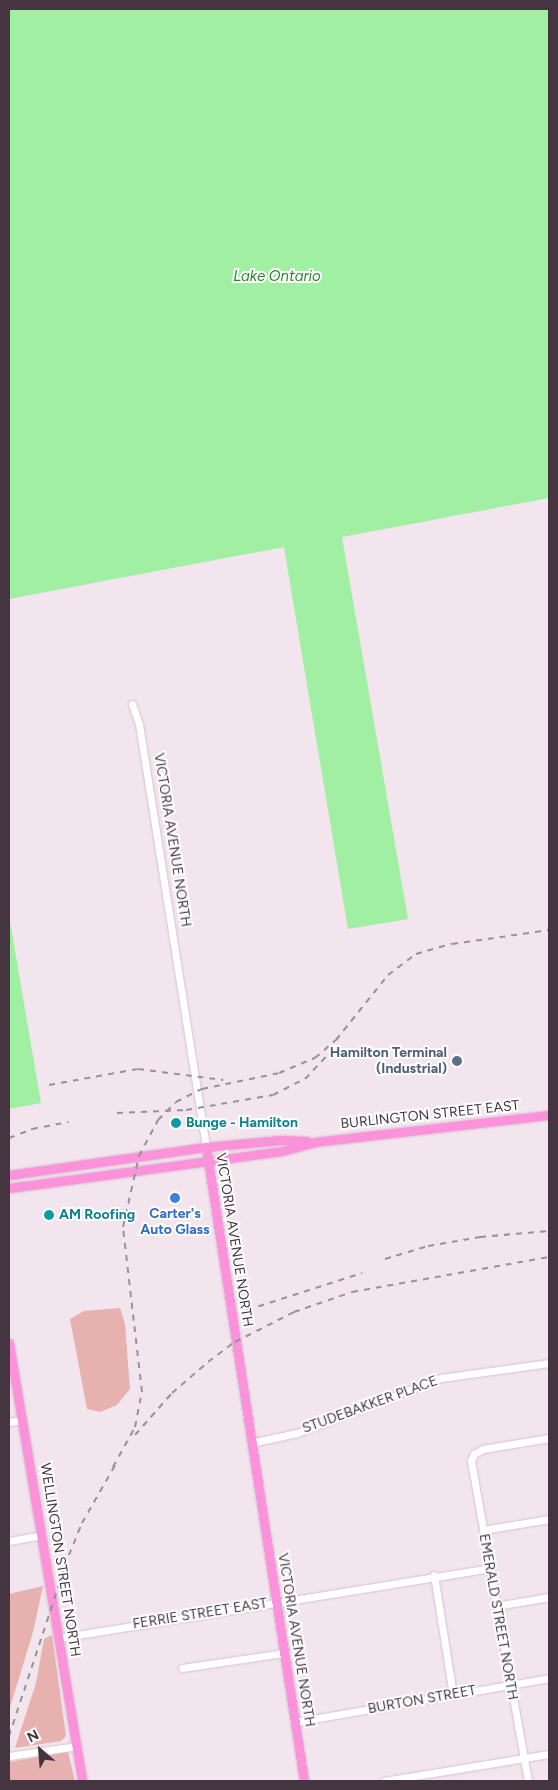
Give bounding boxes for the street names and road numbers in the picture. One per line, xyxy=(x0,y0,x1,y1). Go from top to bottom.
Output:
street label: VICTORIA AVENUE NORTH xyxy=(150,752,194,928)
street label: BURLINGTON STREET EAST xyxy=(340,1097,520,1133)
street label: VICTORIA AVENUE NORTH xyxy=(212,1152,256,1328)
street label: STUDEBAKKER PLACE xyxy=(300,1373,440,1437)
street label: WELLINGTON STREET NORTH xyxy=(36,1462,84,1658)
street label: EMERALD STREET NORTH xyxy=(475,1533,521,1701)
street label: VICTORIA AVENUE NORTH xyxy=(274,1552,318,1728)
street label: FERRIE STREET EAST xyxy=(132,1595,268,1633)
street label: BURTON STREET xyxy=(367,1682,477,1718)

